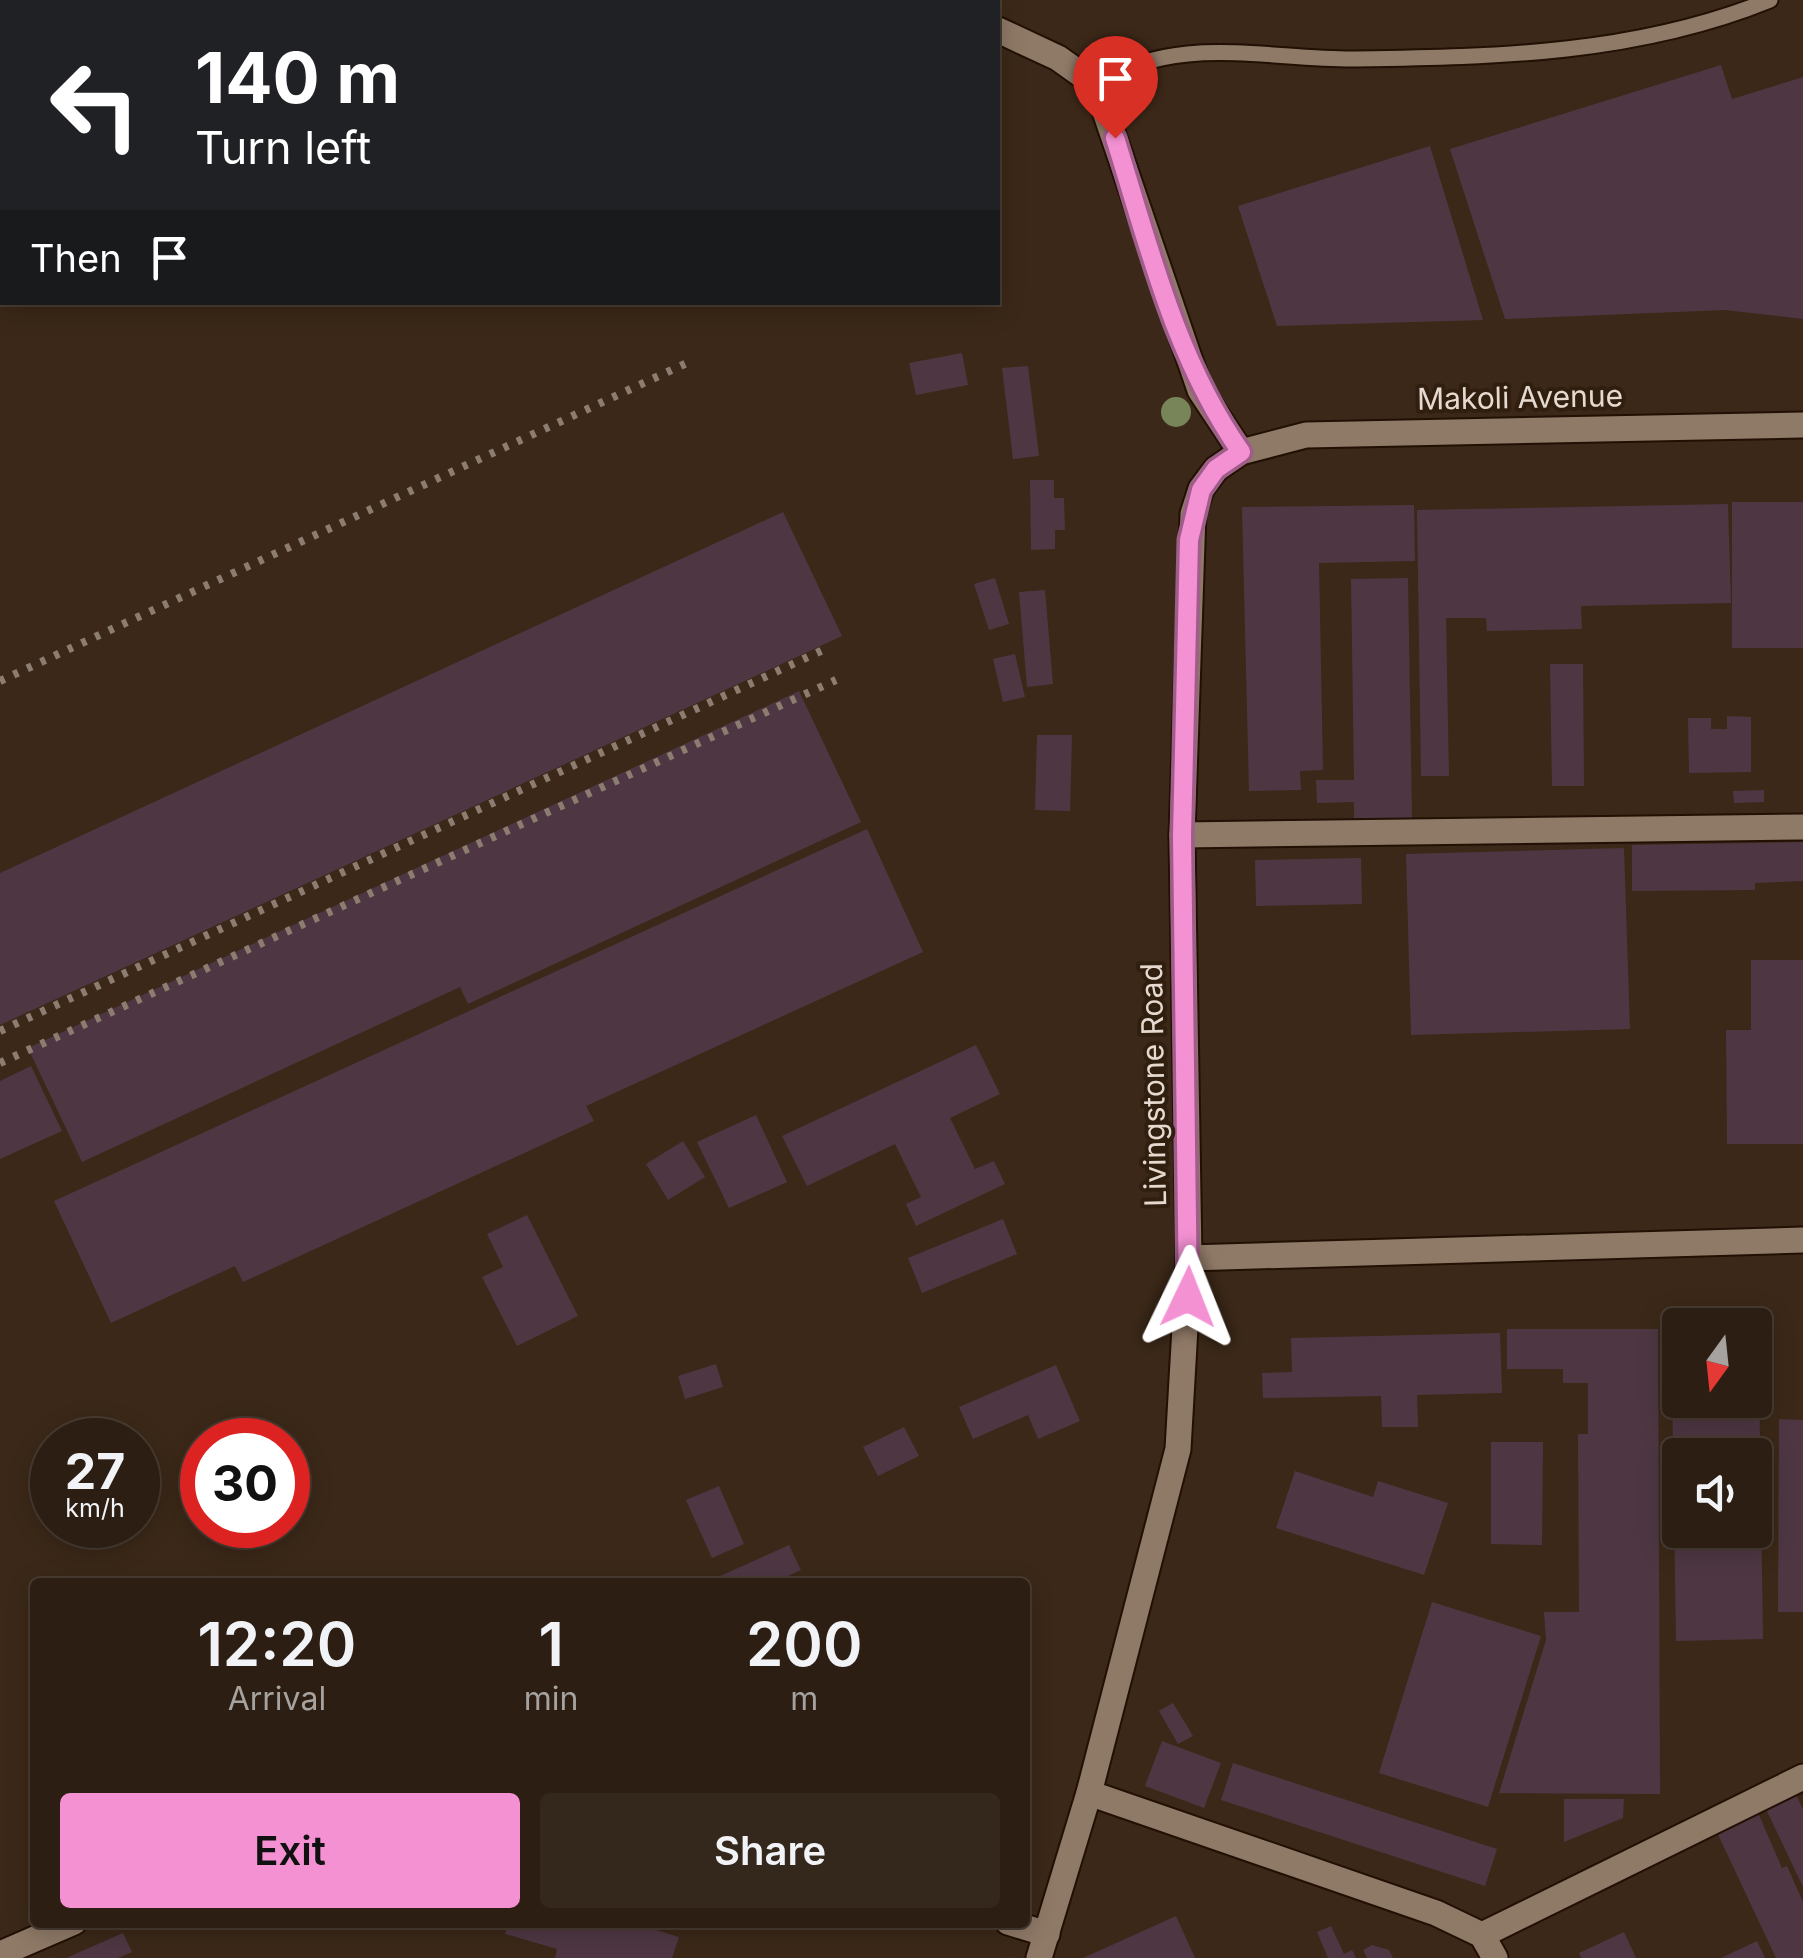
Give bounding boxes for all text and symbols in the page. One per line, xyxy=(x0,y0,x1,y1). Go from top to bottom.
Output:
text: 140 m xyxy=(195,35,400,120)
pin xyxy=(1073,36,1158,139)
icon: left xyxy=(30,40,160,170)
icon: arrive xyxy=(1088,51,1143,106)
text: Turn left xyxy=(195,120,371,175)
icon: arrive xyxy=(142,230,197,285)
text: Then xyxy=(30,235,122,281)
street label: Makoli Avenue xyxy=(1417,377,1623,417)
street label: Livingstone Road xyxy=(1133,963,1173,1207)
position arrow xyxy=(1136,1245,1240,1349)
north arrow xyxy=(1662,1308,1772,1418)
map controls xyxy=(1662,1308,1772,1548)
speed limit sign: 30 xyxy=(180,1418,310,1548)
button: sound xyxy=(1662,1438,1772,1548)
text: 27 xyxy=(65,1441,125,1501)
text: km/h xyxy=(65,1493,125,1523)
text: 12:20 xyxy=(197,1608,356,1680)
text: 1 xyxy=(538,1608,564,1680)
text: 200 xyxy=(746,1608,863,1680)
text: Arrival xyxy=(228,1679,326,1718)
text: min xyxy=(524,1679,578,1718)
text: m xyxy=(790,1679,818,1718)
button: Exit xyxy=(60,1793,520,1908)
button: Share xyxy=(540,1793,1000,1908)

